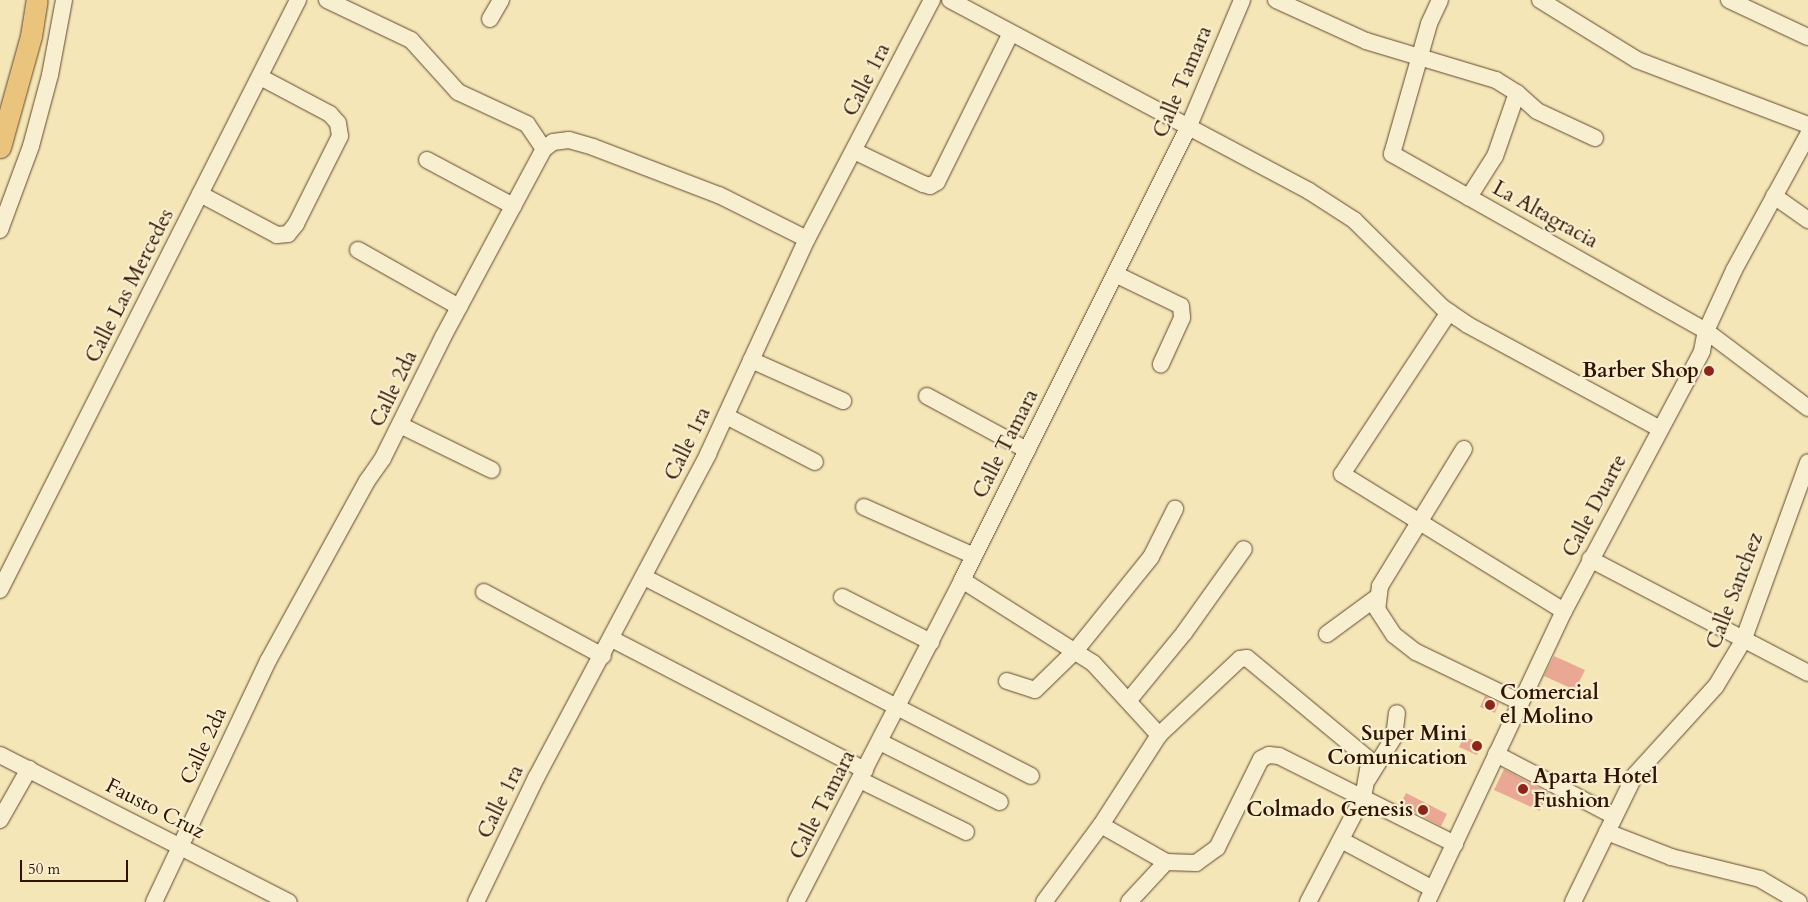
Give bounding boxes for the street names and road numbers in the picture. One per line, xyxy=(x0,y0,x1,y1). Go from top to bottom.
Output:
street label: Calle Tamara xyxy=(1148,22,1218,142)
street label: Calle 1ra xyxy=(838,39,896,121)
street label: La Altagracia xyxy=(1488,176,1602,254)
street label: Calle Las Mercedes xyxy=(80,205,180,367)
street label: Calle 2da xyxy=(365,347,423,431)
street label: Calle Tamara xyxy=(968,385,1044,503)
street label: Calle 1ra xyxy=(659,403,717,485)
street label: Calle Duarte xyxy=(1557,450,1633,562)
street label: Calle Sanchez xyxy=(1701,529,1769,653)
street label: Calle 2da xyxy=(175,704,233,788)
street label: Calle Tamara xyxy=(785,746,861,864)
street label: Calle 1ra xyxy=(472,761,530,843)
street label: Fausto Cruz xyxy=(101,773,209,845)

